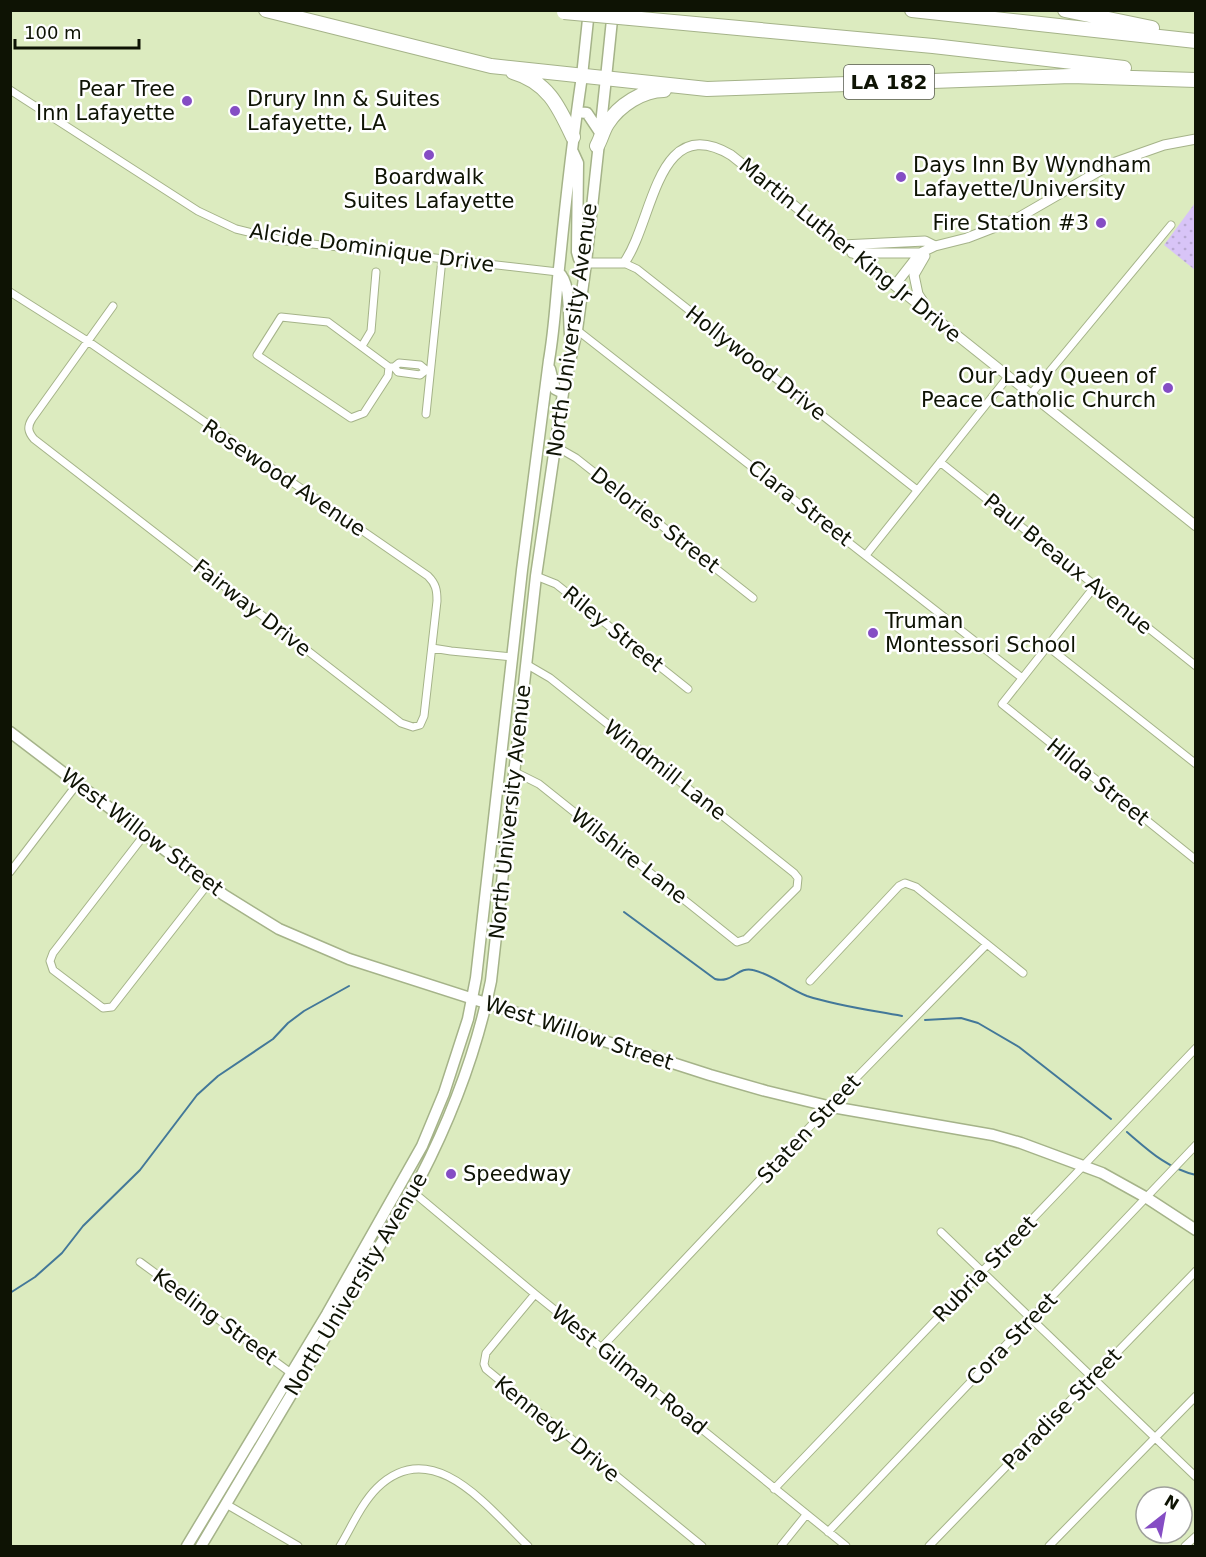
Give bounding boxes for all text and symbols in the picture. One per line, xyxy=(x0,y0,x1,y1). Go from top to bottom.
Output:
scale bar xyxy=(15,12,140,50)
text: 100 m xyxy=(24,22,82,43)
road number: LA 182 xyxy=(844,65,934,99)
place label: Pear Tree Inn Lafayette xyxy=(36,77,175,125)
place label: Drury Inn & Suites Lafayette, LA xyxy=(247,87,440,135)
marker: Pear Tree Inn Lafayette xyxy=(180,94,194,108)
marker: Drury Inn & Suites Lafayette, LA xyxy=(228,104,242,118)
marker: Boardwalk Suites Lafayette xyxy=(422,148,436,162)
street label: Martin Luther King Jr Drive xyxy=(734,153,966,347)
place label: Days Inn By Wyndham Lafayette/University xyxy=(913,153,1151,201)
place label: Boardwalk Suites Lafayette xyxy=(344,165,514,213)
marker: Days Inn By Wyndham Lafayette/University xyxy=(894,170,908,184)
street label: North University Avenue xyxy=(542,202,602,458)
place label: Fire Station #3 xyxy=(933,211,1089,235)
marker: Fire Station #3 xyxy=(1094,216,1108,230)
street label: Alcide Dominique Drive xyxy=(248,219,496,277)
street label: Hollywood Drive xyxy=(681,301,831,425)
place label: Our Lady Queen of Peace Catholic Church xyxy=(921,364,1157,412)
marker: Our Lady Queen of Peace Catholic Church xyxy=(1161,381,1175,395)
street label: Rosewood Avenue xyxy=(198,415,370,541)
street label: Clara Street xyxy=(743,455,857,551)
street label: Delories Street xyxy=(586,462,724,578)
street label: Paul Breaux Avenue xyxy=(979,489,1157,639)
street label: Fairway Drive xyxy=(188,555,316,661)
street label: Riley Street xyxy=(558,581,668,677)
place label: Truman Montessori School xyxy=(884,609,1076,657)
marker: Truman Montessori School xyxy=(866,626,880,640)
street label: North University Avenue xyxy=(485,683,535,941)
street label: Windmill Lane xyxy=(599,715,731,825)
street label: Hilda Street xyxy=(1042,734,1154,830)
street label: West Willow Street xyxy=(56,763,228,901)
street label: Wilshire Lane xyxy=(566,803,692,909)
street label: West Willow Street xyxy=(482,991,676,1075)
street label: Staten Street xyxy=(753,1070,865,1188)
place label: Speedway xyxy=(463,1162,571,1186)
marker: Speedway xyxy=(444,1167,458,1181)
street label: North University Avenue xyxy=(280,1168,432,1400)
street label: Rubria Street xyxy=(928,1211,1042,1327)
street label: Keeling Street xyxy=(148,1264,282,1370)
street label: Cora Street xyxy=(962,1288,1062,1390)
street label: West Gilman Road xyxy=(547,1300,711,1440)
street label: Paradise Street xyxy=(998,1343,1126,1475)
street label: Kennedy Drive xyxy=(490,1371,624,1487)
north arrow xyxy=(1134,1485,1194,1545)
text: N xyxy=(1161,1491,1182,1514)

